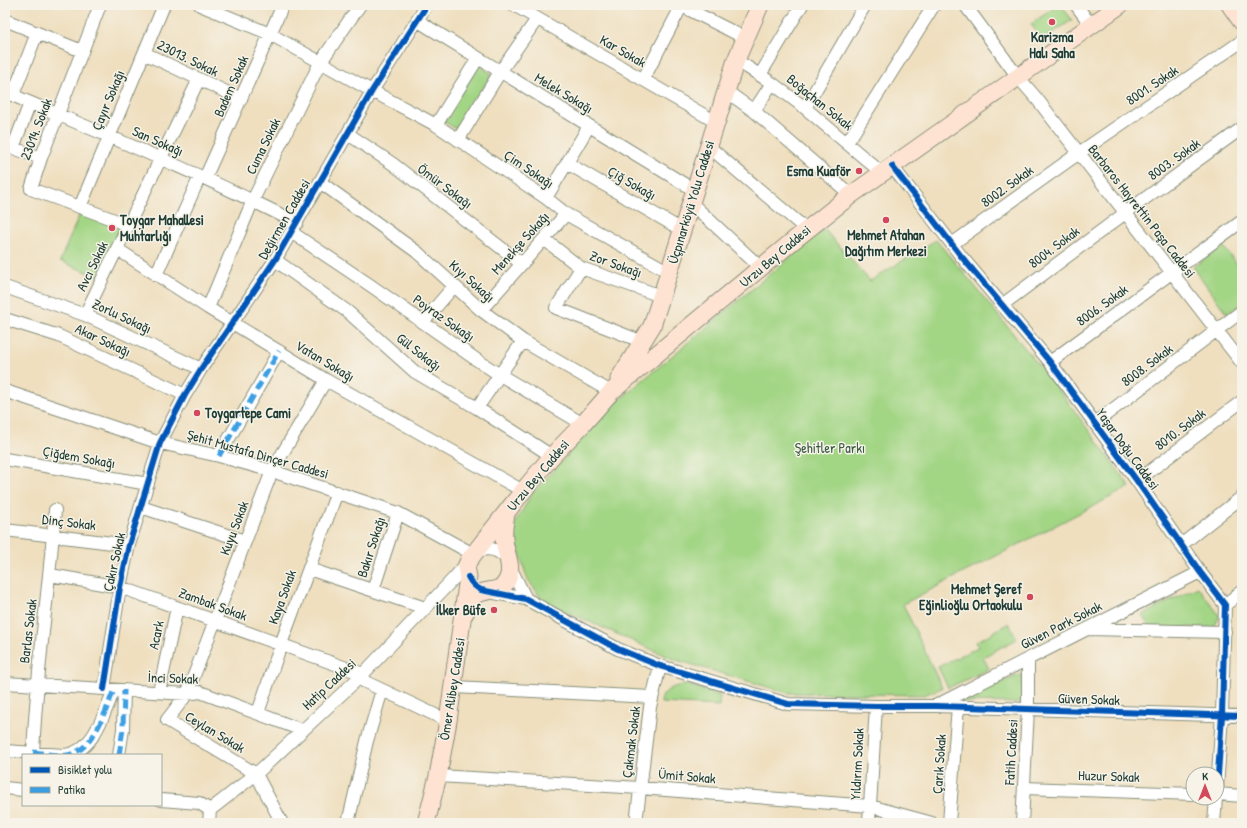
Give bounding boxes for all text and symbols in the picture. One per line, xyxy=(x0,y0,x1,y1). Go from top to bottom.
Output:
marker: Karizma Halı Saha xyxy=(1047,17,1057,27)
place label: Karizma Halı Saha xyxy=(1029,27,1075,62)
street label: Kar Sokak xyxy=(597,30,650,72)
street label: 23013. Sokak xyxy=(154,35,222,81)
street label: Badem Sokak xyxy=(209,52,253,120)
street label: 8001. Sokak xyxy=(1122,60,1182,109)
street label: Çayır Sokağı xyxy=(86,67,130,133)
street label: Melek Sokağı xyxy=(531,68,597,118)
street label: Boğaçhan Sokak xyxy=(783,69,858,135)
street label: 23014. Sokak xyxy=(15,95,56,162)
street label: Cuma Sokak xyxy=(241,114,284,177)
street label: San Sokağı xyxy=(129,121,187,161)
street label: 8003. Sokak xyxy=(1144,133,1204,184)
street label: Üçpınarköyü Yolu Caddesi xyxy=(663,138,719,266)
street label: Barbaros Hayrettin Paşa Caddesi xyxy=(1083,140,1201,282)
street label: Çim Sokağı xyxy=(500,145,558,193)
street label: Ömür Sokağı xyxy=(413,159,477,213)
street label: 8002. Sokak xyxy=(977,160,1037,211)
street label: Çiğ Sokağı xyxy=(604,161,660,205)
place label: Esma Kuaför xyxy=(787,161,852,180)
marker: Esma Kuaför xyxy=(854,166,864,176)
street label: Değirmen Caddesi xyxy=(253,175,315,263)
street label: Menekşe Sokağı xyxy=(486,207,554,279)
place label: Toygar Mahallesi Muhtarlığı xyxy=(119,210,204,247)
marker: Mehmet Atahan Dağıtım Merkezi xyxy=(881,215,891,225)
street label: Urzu Bey Caddesi xyxy=(735,220,815,292)
street label: 8004. Sokak xyxy=(1024,221,1083,272)
marker: Toygar Mahallesi Muhtarlığı xyxy=(107,223,117,233)
place label: Mehmet Atahan Dağıtım Merkezi xyxy=(845,225,927,262)
street label: Avcı Sokak xyxy=(71,237,112,294)
street label: Zor Sokağı xyxy=(587,245,645,283)
street label: Kıyı Sokağı xyxy=(445,255,499,307)
street label: 8006. Sokak xyxy=(1072,279,1132,330)
street label: Poyraz Sokağı xyxy=(409,289,479,347)
street label: Zorlu Sokağı xyxy=(89,294,155,338)
street label: Akar Sokağı xyxy=(72,318,134,362)
street label: Gül Sokağı xyxy=(392,328,446,376)
street label: Vatan Sokağı xyxy=(292,335,358,387)
street label: 8008. Sokak xyxy=(1117,339,1177,390)
place label: Toygartepe Cami xyxy=(204,403,291,424)
street label: 8010. Sokak xyxy=(1150,403,1209,454)
street label: Yaşar Doğu Caddesi xyxy=(1091,404,1165,494)
marker: Toygartepe Cami xyxy=(192,408,202,418)
street label: Şehit Mustafa Dinçer Caddesi xyxy=(185,424,331,483)
street label: Urzu Bey Caddesi xyxy=(502,435,574,515)
park label: Şehitler Parkı xyxy=(795,438,865,457)
street label: Çiğdem Sokağı xyxy=(41,441,117,473)
street label: Kuyu Sokak xyxy=(214,498,254,558)
street label: Dinç Sokak xyxy=(41,509,97,534)
street label: Bakır Sokağı xyxy=(352,514,390,580)
street label: Çakır Sokak xyxy=(98,530,130,593)
street label: Kaya Sokak xyxy=(263,567,301,627)
place label: Mehmet Şeref Eğinlioğlu Ortaokulu xyxy=(919,579,1023,616)
street label: Zambak Sokak xyxy=(176,582,250,625)
marker: Mehmet Şeref Eğinlioğlu Ortaokulu xyxy=(1025,592,1035,602)
street label: Güven Park Sokak xyxy=(1017,596,1105,653)
street label: Barlas Sokak xyxy=(14,597,41,664)
place label: İlker Büfe xyxy=(436,600,486,619)
marker: İlker Büfe xyxy=(489,605,499,615)
street label: Acark xyxy=(143,619,168,651)
street label: Ömer Alibey Caddesi xyxy=(434,636,470,742)
street label: Hatip Caddesi xyxy=(298,654,360,714)
street label: İnci Sokak xyxy=(147,667,199,688)
street label: Güven Sokak xyxy=(1058,688,1121,709)
street label: Çakmak Sokak xyxy=(617,705,644,779)
street label: Ceylan Sokak xyxy=(181,706,249,758)
street label: Fatih Caddesi xyxy=(999,719,1022,786)
street label: Yıldırım Sokak xyxy=(845,727,868,800)
street label: Çarık Sokak xyxy=(927,733,950,795)
legend xyxy=(22,754,162,806)
text: Bisiklet yolu xyxy=(58,761,112,778)
street label: Ümit Sokak xyxy=(658,764,717,787)
street label: Huzur Sokak xyxy=(1078,765,1140,786)
north arrow xyxy=(1185,766,1225,806)
text: K xyxy=(1202,769,1208,783)
text: Patika xyxy=(58,781,85,798)

